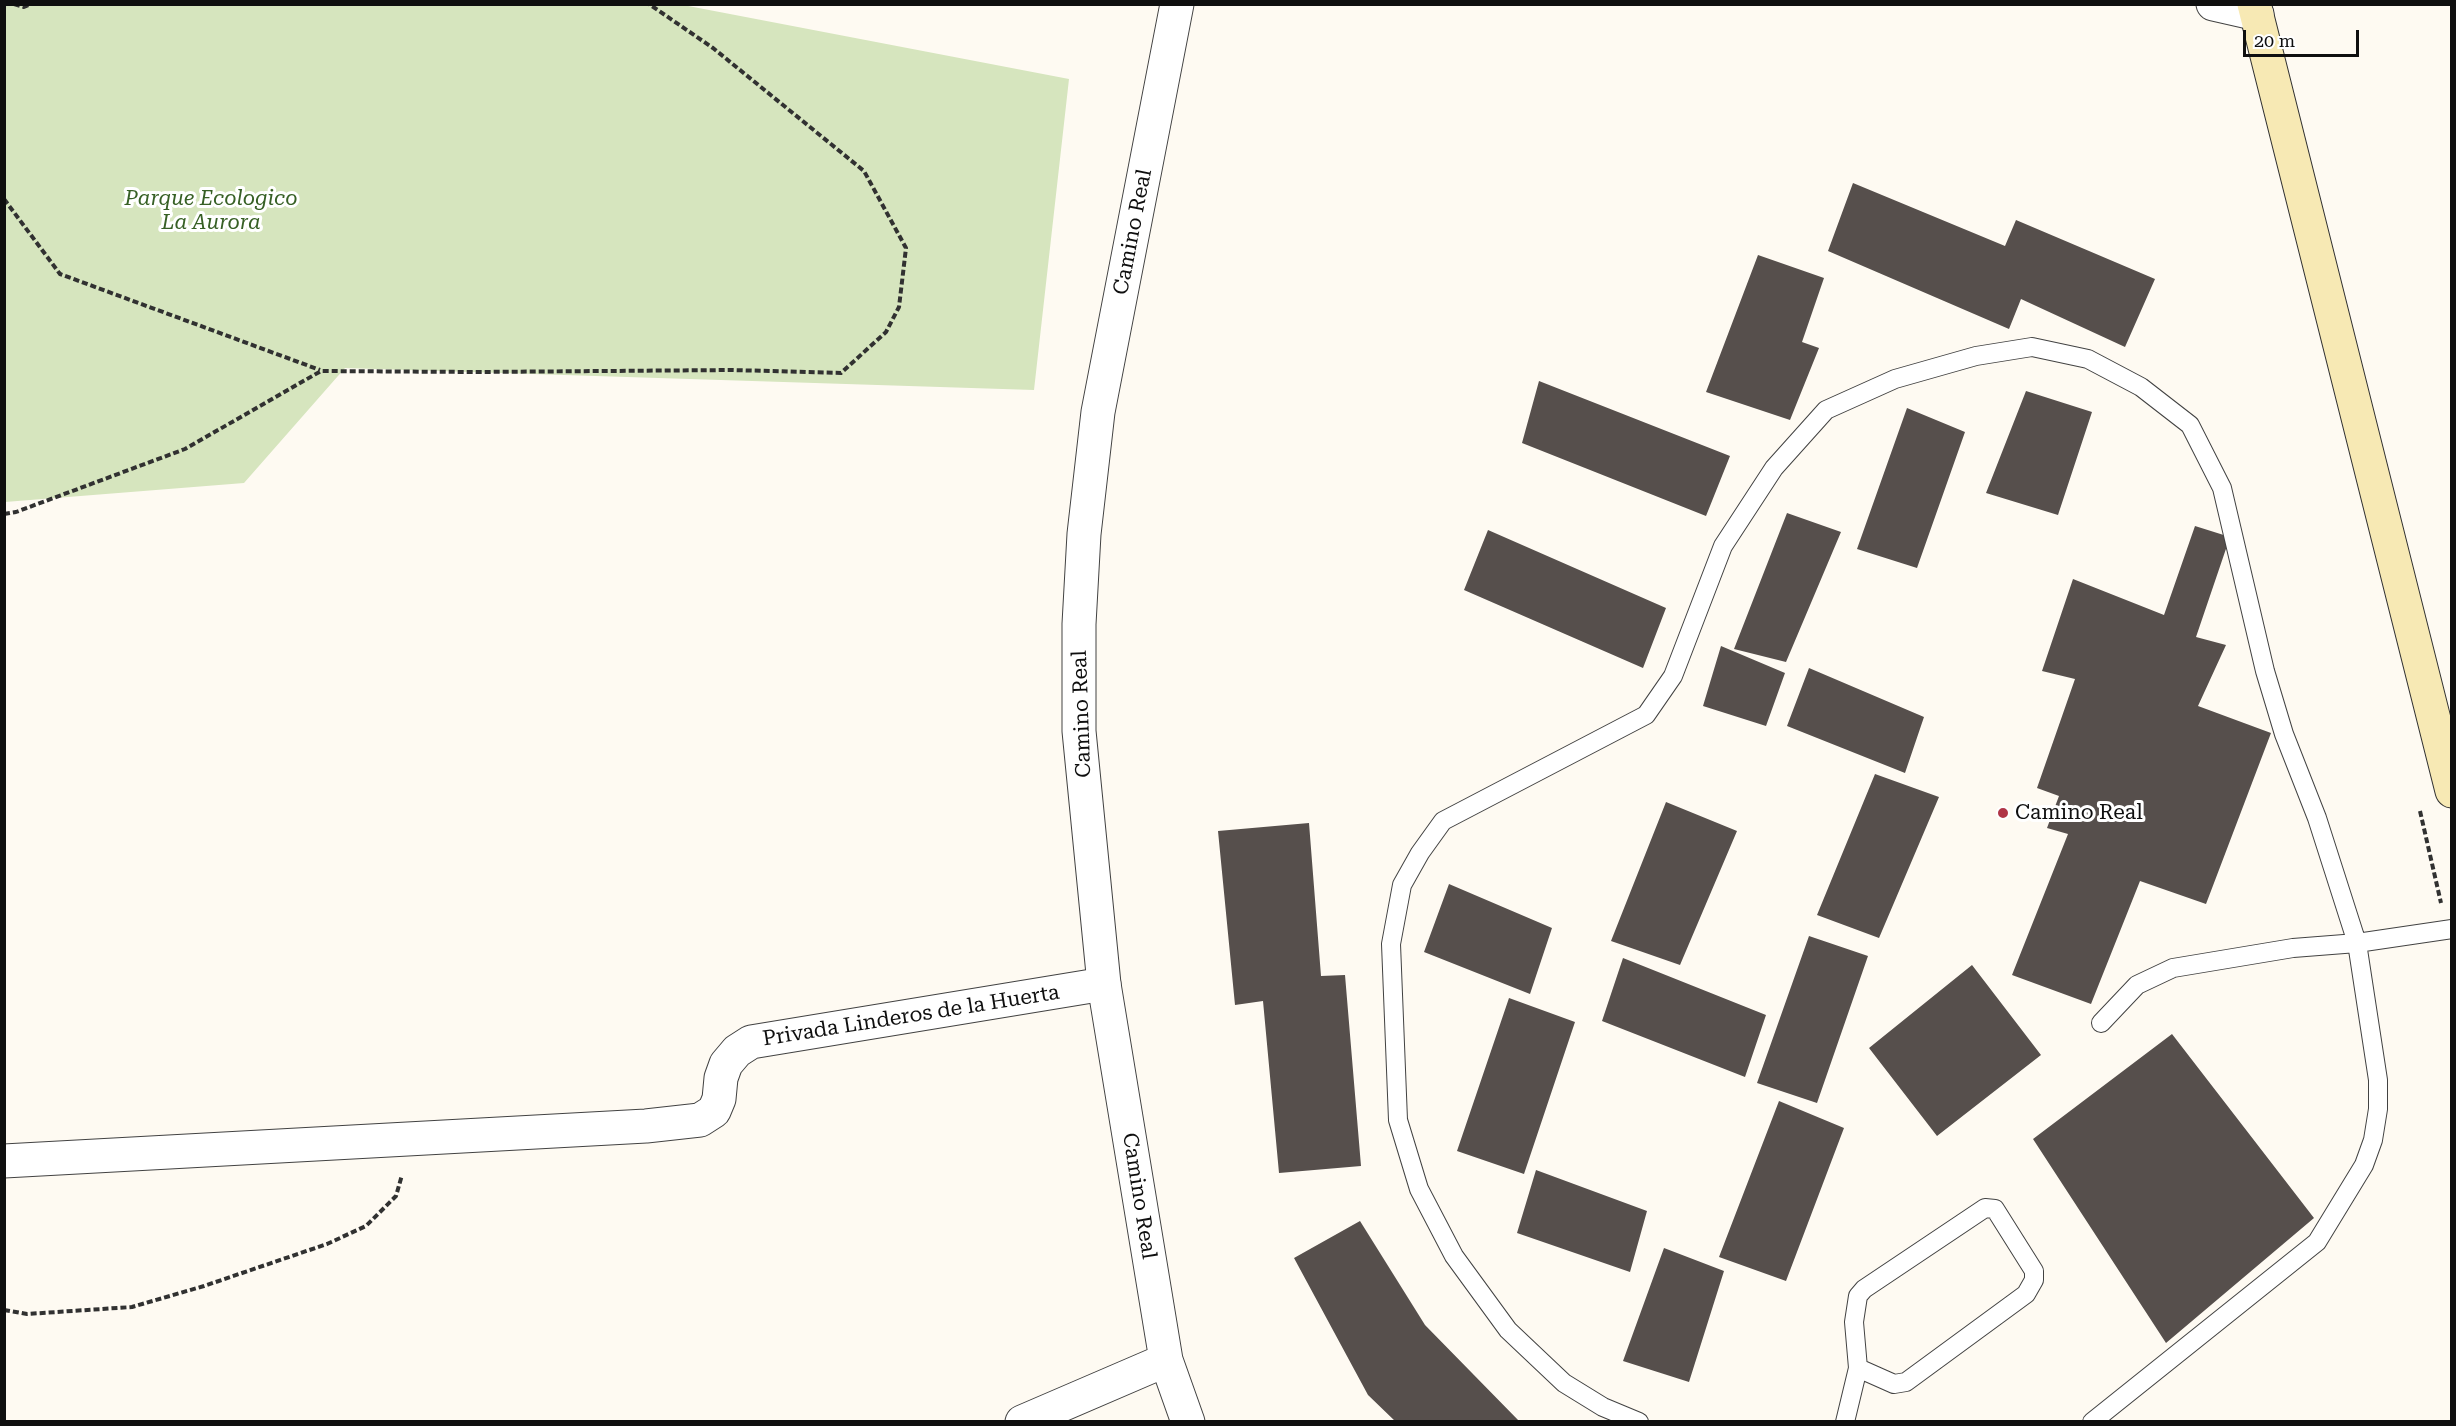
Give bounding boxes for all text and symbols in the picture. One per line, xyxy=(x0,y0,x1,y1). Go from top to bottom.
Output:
scale bar xyxy=(2246,18,2362,56)
text: 20 m xyxy=(2254,30,2295,51)
street label: Camino Real xyxy=(1108,167,1158,297)
park label: Parque Ecologico La Aurora xyxy=(125,186,297,236)
street label: Camino Real xyxy=(1067,650,1097,778)
place label: Camino Real xyxy=(2015,800,2143,826)
marker: Camino Real xyxy=(1996,806,2010,820)
street label: Privada Linderos de la Huerta xyxy=(761,980,1061,1052)
street label: Camino Real xyxy=(1117,1131,1161,1261)

